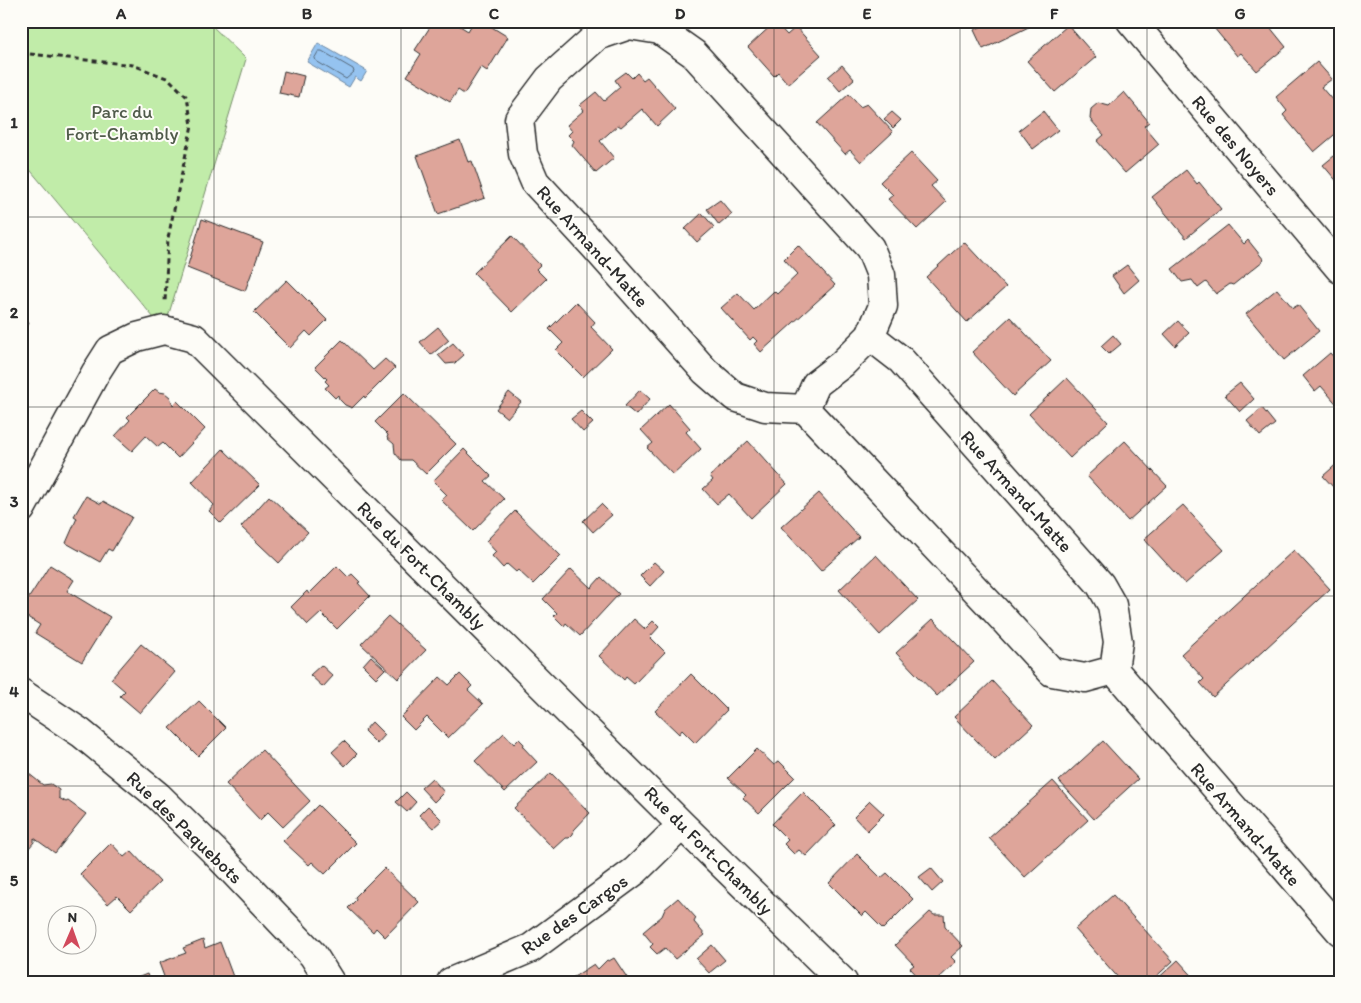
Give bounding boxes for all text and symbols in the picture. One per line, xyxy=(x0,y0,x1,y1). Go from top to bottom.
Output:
text: A xyxy=(115,4,127,23)
text: B xyxy=(302,4,313,23)
text: C xyxy=(489,4,500,23)
text: D xyxy=(675,4,686,23)
text: E xyxy=(863,4,872,23)
text: F xyxy=(1050,4,1059,23)
text: G xyxy=(1234,4,1246,23)
street label: Rue des Noyers xyxy=(1187,90,1284,200)
park label: Parc du Fort-Chambly xyxy=(66,100,179,145)
text: 1 xyxy=(10,113,18,132)
street label: Rue Armand-Matte xyxy=(532,181,654,312)
text: 2 xyxy=(10,303,19,322)
street label: Rue Armand-Matte xyxy=(956,426,1078,557)
text: 3 xyxy=(10,492,19,511)
street label: Rue du Fort-Chambly xyxy=(352,496,491,635)
text: 4 xyxy=(9,682,19,701)
street label: Rue Armand-Matte xyxy=(1186,758,1306,891)
street label: Rue des Paquebots xyxy=(122,766,247,889)
street label: Rue du Fort-Chambly xyxy=(639,781,778,920)
street label: Rue des Cargos xyxy=(516,869,632,960)
text: 5 xyxy=(10,871,19,890)
north arrow xyxy=(48,906,98,956)
text: N xyxy=(67,909,77,926)

